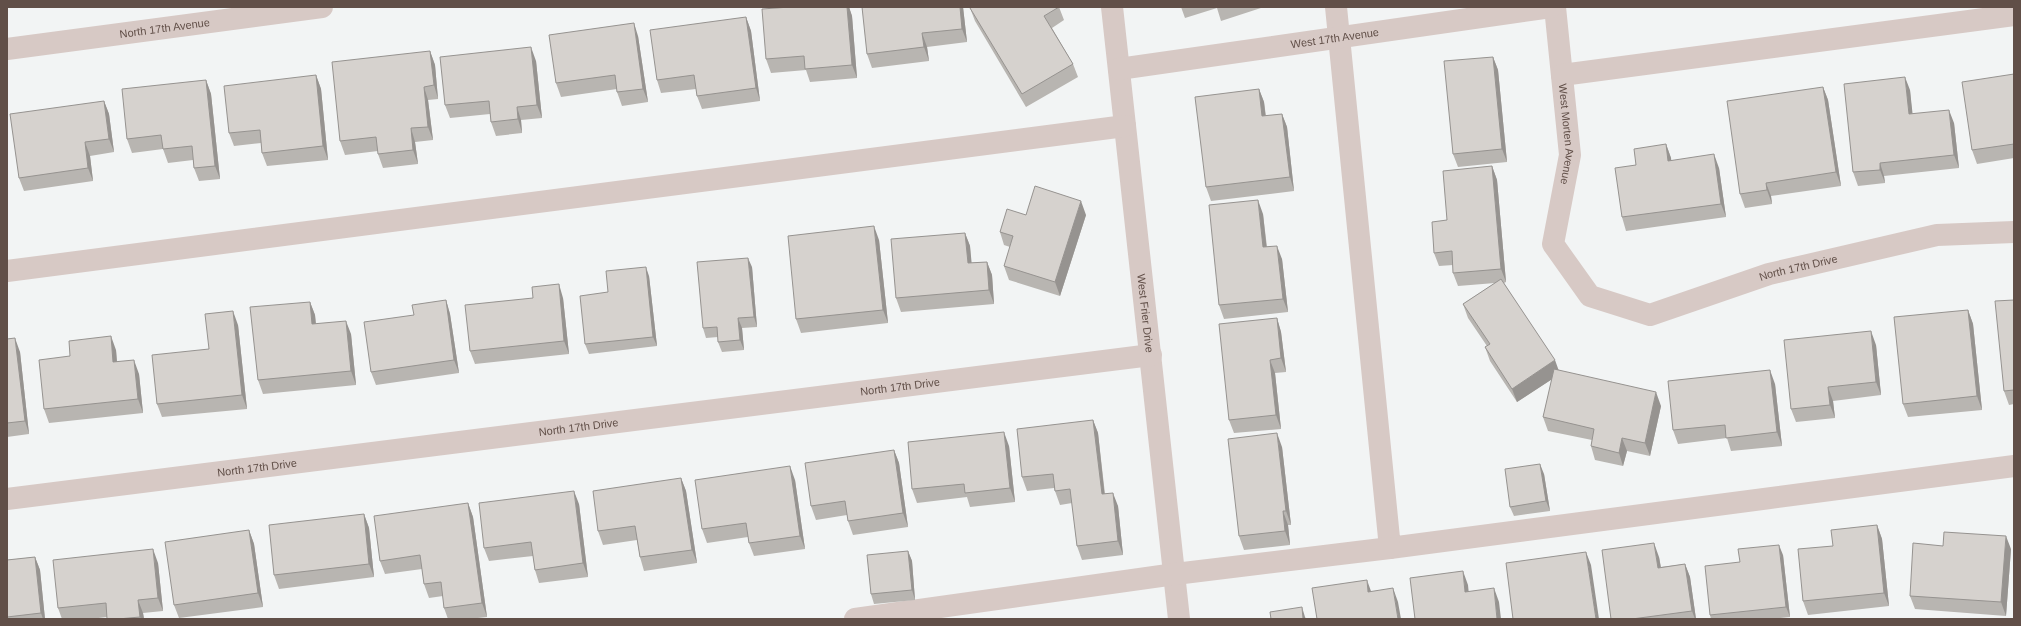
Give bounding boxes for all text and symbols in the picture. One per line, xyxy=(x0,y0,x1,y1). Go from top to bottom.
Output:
street label: North 17th Avenue xyxy=(119,16,211,40)
street label: West 17th Avenue xyxy=(1290,26,1380,50)
street label: West Morten Avenue xyxy=(1557,83,1576,186)
street label: North 17th Drive xyxy=(1758,252,1839,283)
street label: West Frier Drive xyxy=(1135,273,1156,353)
street label: North 17th Drive xyxy=(859,376,940,398)
street label: North 17th Drive xyxy=(538,416,619,438)
street label: North 17th Drive xyxy=(216,457,298,478)

